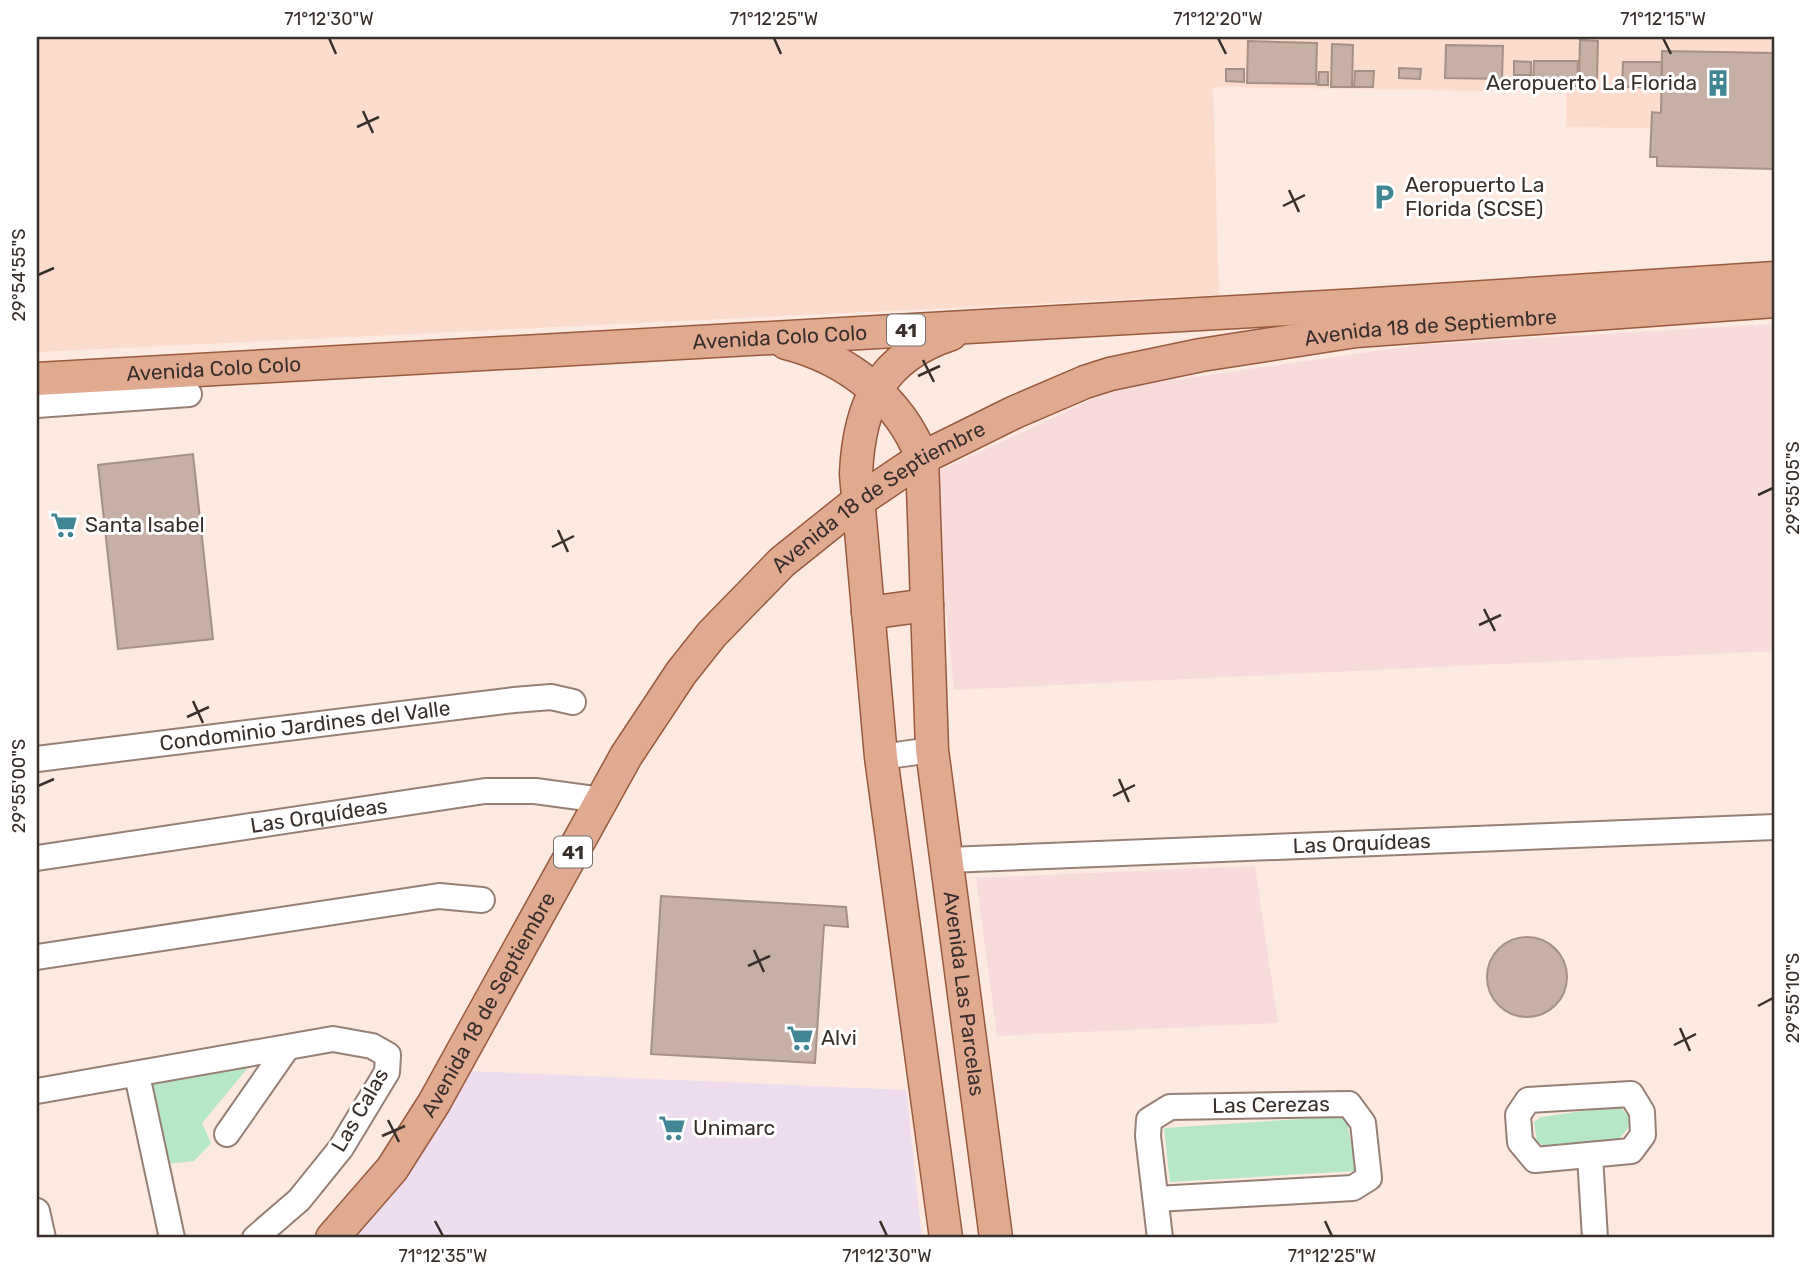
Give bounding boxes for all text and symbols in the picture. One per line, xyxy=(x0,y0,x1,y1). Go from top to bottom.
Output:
text: 71°12'30"W xyxy=(284,8,374,30)
text: 71°12'25"W xyxy=(730,8,818,30)
text: 71°12'20"W xyxy=(1173,8,1263,30)
text: 71°12'15"W xyxy=(1620,8,1706,30)
building icon: Aeropuerto La Florida xyxy=(1703,68,1733,98)
place label: Aeropuerto La Florida xyxy=(1486,70,1697,95)
place label: Aeropuerto La Florida (SCSE) xyxy=(1405,172,1544,221)
parking icon: Aeropuerto La Florida (SCSE) xyxy=(1369,182,1399,212)
text: 29°54'55"S xyxy=(8,229,30,321)
street label: Avenida 18 de Septiembre xyxy=(1302,304,1558,351)
road number: 41 xyxy=(887,314,925,346)
street label: Avenida Colo Colo xyxy=(692,320,868,354)
street label: Avenida Colo Colo xyxy=(126,351,302,386)
street label: Avenida 18 de Septiembre xyxy=(766,416,989,577)
text: 29°55'05"S xyxy=(1782,441,1804,535)
supermarket icon: Santa Isabel xyxy=(49,510,79,540)
place label: Santa Isabel xyxy=(85,512,205,537)
street label: Condominio Jardines del Valle xyxy=(158,695,452,756)
text: 29°55'00"S xyxy=(8,739,30,833)
street label: Las Orquídeas xyxy=(249,793,389,838)
street label: Las Orquídeas xyxy=(1292,828,1431,858)
road number: 41 xyxy=(554,836,592,867)
street label: Avenida 18 de Septiembre xyxy=(415,888,560,1122)
street label: Avenida Las Parcelas xyxy=(939,890,990,1097)
text: 29°55'10"S xyxy=(1782,953,1804,1043)
supermarket icon: Alvi xyxy=(785,1023,815,1053)
place label: Alvi xyxy=(821,1025,857,1050)
street label: Las Calas xyxy=(326,1064,393,1156)
street label: Las Cerezas xyxy=(1212,1091,1330,1118)
supermarket icon: Unimarc xyxy=(657,1113,687,1143)
place label: Unimarc xyxy=(693,1115,775,1140)
text: 71°12'35"W xyxy=(399,1245,487,1267)
text: 71°12'30"W xyxy=(842,1245,932,1267)
text: 71°12'25"W xyxy=(1288,1245,1376,1267)

